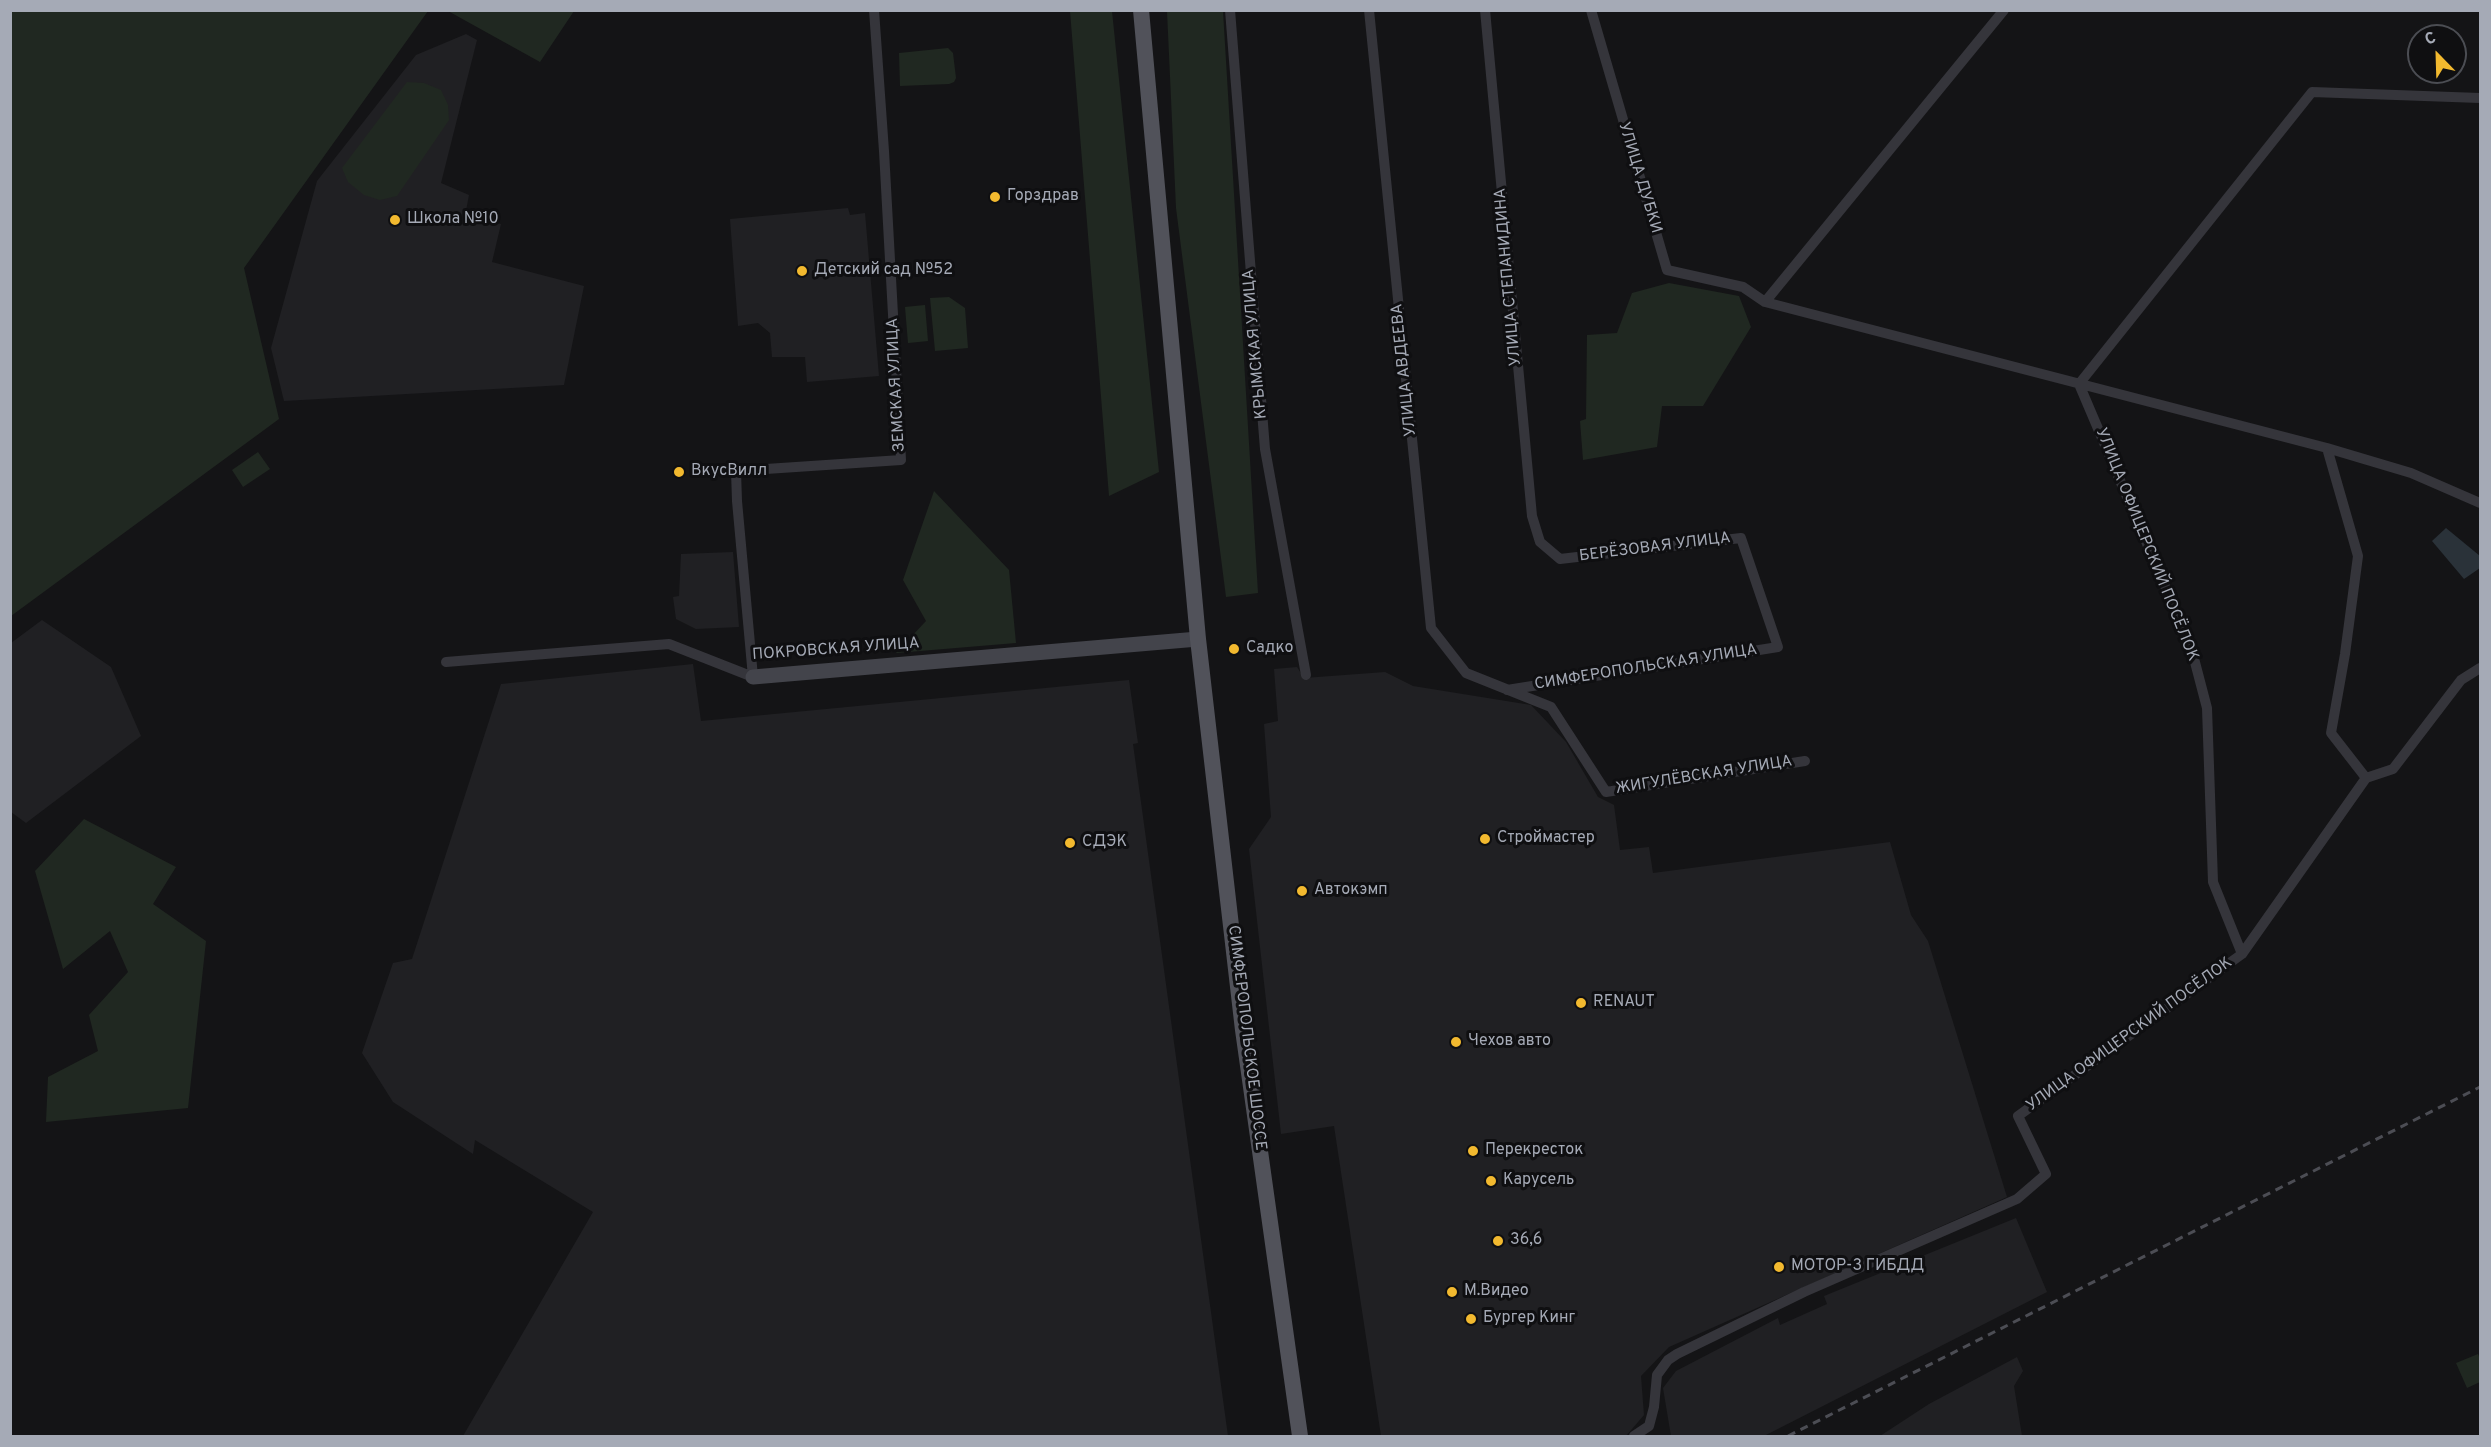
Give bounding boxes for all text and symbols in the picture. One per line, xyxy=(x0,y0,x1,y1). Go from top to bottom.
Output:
north arrow xyxy=(2407,24,2467,84)
text: С xyxy=(2422,28,2439,50)
street label: УЛИЦА ДУБКИ xyxy=(1613,120,1665,236)
place label: Горздрав xyxy=(1007,187,1079,207)
street label: УЛИЦА СТЕПАНИДИНА xyxy=(1492,187,1526,367)
marker: Горздрав xyxy=(988,190,1002,204)
place label: Школа №10 xyxy=(407,210,499,230)
marker: Школа №10 xyxy=(388,213,402,227)
place label: Детский сад №52 xyxy=(814,261,953,281)
marker: Детский сад №52 xyxy=(795,264,809,278)
street label: КРЫМСКАЯ УЛИЦА xyxy=(1240,268,1272,420)
street label: УЛИЦА АВДЕЕВА xyxy=(1388,303,1422,437)
street label: ЗЕМСКАЯ УЛИЦА xyxy=(884,317,910,453)
street label: УЛИЦА ОФИЦЕРСКИЙ ПОСЁЛОК xyxy=(2090,426,2202,664)
place label: ВкусВилл xyxy=(691,462,767,482)
marker: ВкусВилл xyxy=(672,465,686,479)
street label: БЕРЁЗОВАЯ УЛИЦА xyxy=(1578,529,1732,567)
street label: ПОКРОВСКАЯ УЛИЦА xyxy=(752,635,920,665)
place label: Садко xyxy=(1246,639,1294,659)
street label: СИМФЕРОПОЛЬСКАЯ УЛИЦА xyxy=(1533,641,1759,695)
marker: Садко xyxy=(1227,642,1241,656)
street label: ЖИГУЛЁВСКАЯ УЛИЦА xyxy=(1614,753,1794,799)
place label: Строймастер xyxy=(1497,829,1595,849)
marker: Строймастер xyxy=(1478,832,1492,846)
place label: СДЭК xyxy=(1082,833,1127,853)
marker: СДЭК xyxy=(1063,836,1077,850)
place label: Автокэмп xyxy=(1314,881,1388,901)
marker: Автокэмп xyxy=(1295,884,1309,898)
street label: СИМФЕРОПОЛЬСКОЕ ШОССЕ xyxy=(1223,924,1269,1152)
street label: УЛИЦА ОФИЦЕРСКИЙ ПОСЁЛОК xyxy=(2023,954,2237,1116)
place label: RENAUT xyxy=(1593,993,1655,1013)
marker: RENAUT xyxy=(1574,996,1588,1010)
place label: Чехов авто xyxy=(1468,1032,1551,1052)
marker: Чехов авто xyxy=(1449,1035,1463,1049)
place label: Перекресток xyxy=(1485,1141,1583,1161)
marker: Перекресток xyxy=(1466,1144,1480,1158)
place label: Карусель xyxy=(1503,1171,1574,1191)
marker: Карусель xyxy=(1484,1174,1498,1188)
place label: 36,6 xyxy=(1510,1231,1542,1251)
marker: 36,6 xyxy=(1491,1234,1505,1248)
place label: МОТОР-3 ГИБДД xyxy=(1791,1257,1924,1277)
marker: МОТОР-3 ГИБДД xyxy=(1772,1260,1786,1274)
place label: М.Видео xyxy=(1464,1282,1529,1302)
marker: М.Видео xyxy=(1445,1285,1459,1299)
place label: Бургер Кинг xyxy=(1483,1309,1575,1329)
marker: Бургер Кинг xyxy=(1464,1312,1478,1326)

